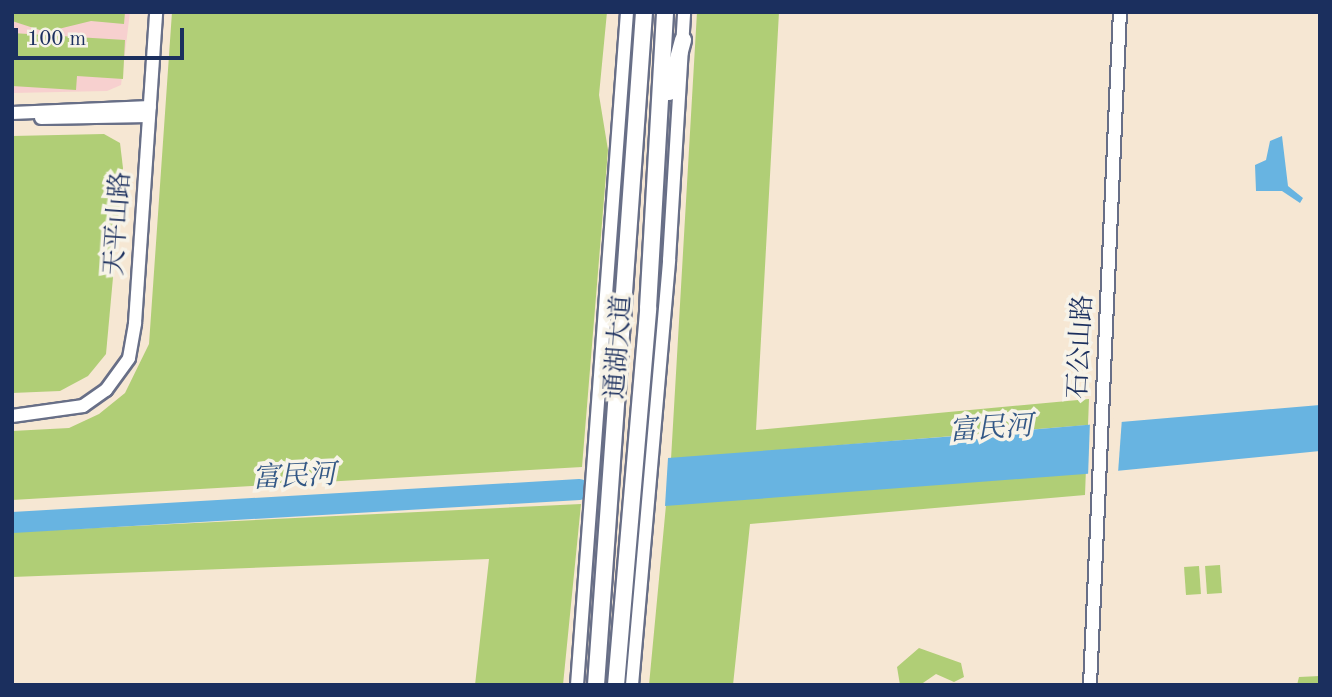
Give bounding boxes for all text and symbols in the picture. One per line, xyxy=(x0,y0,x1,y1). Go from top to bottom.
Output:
scale bar xyxy=(18,14,187,58)
text: 100 m xyxy=(27,29,86,50)
street label: 天平山路 xyxy=(100,171,138,277)
street label: 通湖大道 xyxy=(601,294,639,400)
street label: 石公山路 xyxy=(1064,294,1100,400)
water label: 富民河 xyxy=(948,410,1034,450)
water label: 富民河 xyxy=(251,459,337,497)

